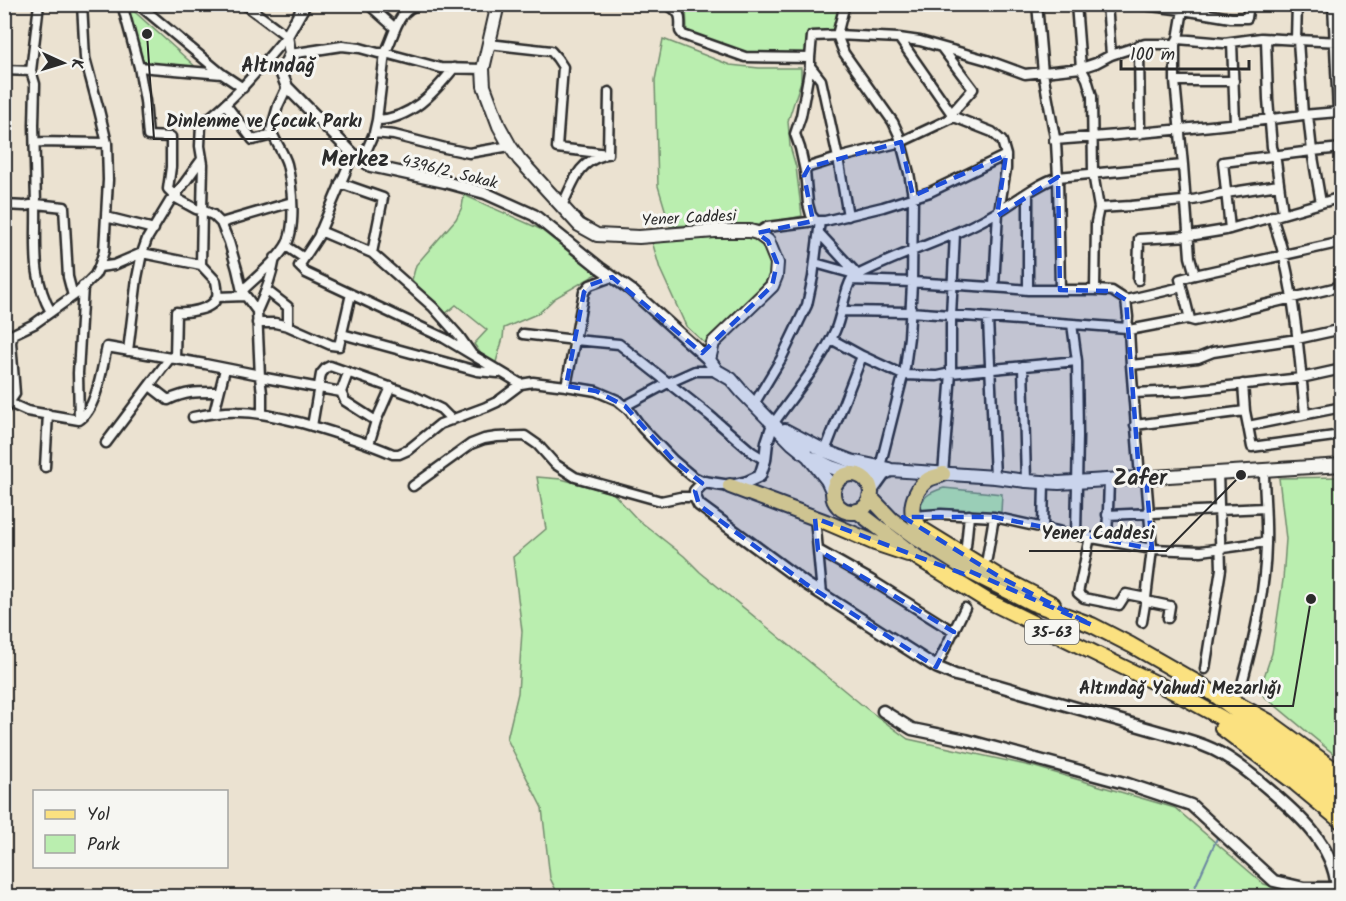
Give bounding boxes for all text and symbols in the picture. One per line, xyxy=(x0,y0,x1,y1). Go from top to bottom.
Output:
north arrow xyxy=(33,33,93,93)
scale bar xyxy=(1121,33,1248,71)
text: 100 m xyxy=(1130,41,1175,70)
district label: Altındağ xyxy=(241,51,316,83)
text: K xyxy=(64,58,89,70)
callout: Dinlenme ve Çocuk Parkı xyxy=(154,103,374,139)
text: Dinlenme ve Çocuk Parkı xyxy=(166,108,362,137)
district label: Merkez xyxy=(321,143,389,178)
street label: 4396/2. Sokak xyxy=(399,148,501,197)
street label: Yener Caddesi xyxy=(641,203,738,233)
district label: Zafer xyxy=(1113,462,1168,497)
callout: Yener Caddesi xyxy=(1029,515,1166,551)
text: Yener Caddesi xyxy=(1042,520,1155,549)
road number: 35-63 xyxy=(1025,620,1079,644)
callout: Altındağ Yahudi Mezarlığı xyxy=(1067,670,1293,706)
text: Altındağ Yahudi Mezarlığı xyxy=(1079,675,1281,704)
legend xyxy=(33,790,228,868)
text: Yol xyxy=(87,801,111,830)
text: Park xyxy=(87,831,120,860)

